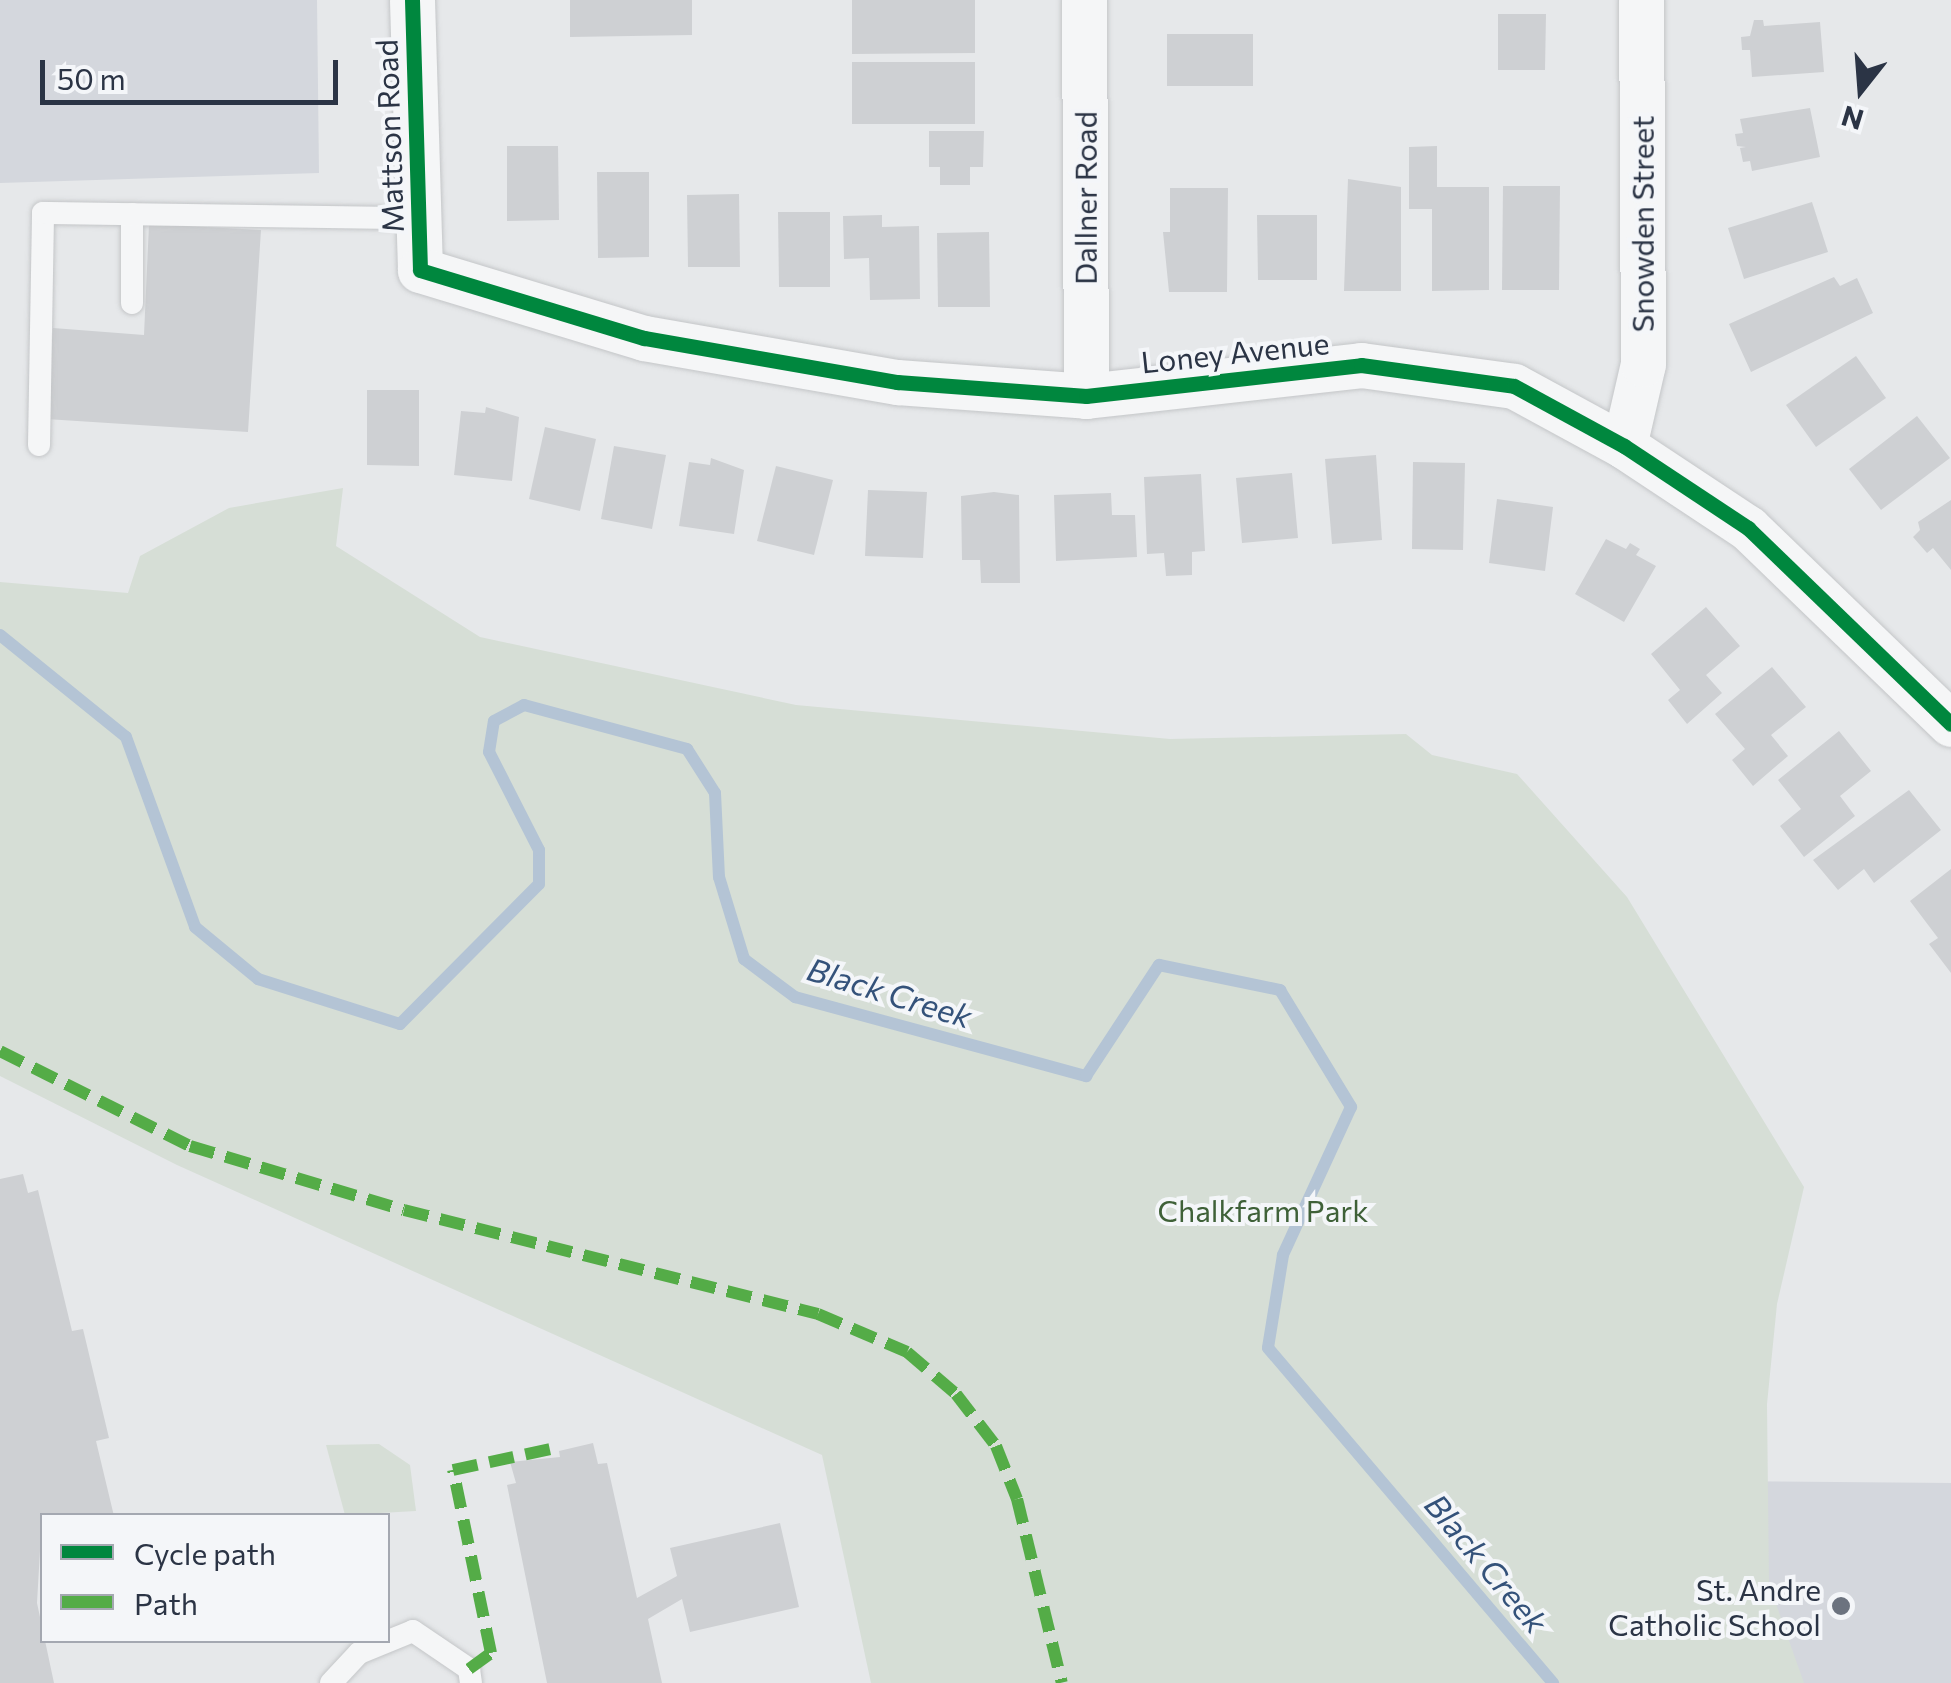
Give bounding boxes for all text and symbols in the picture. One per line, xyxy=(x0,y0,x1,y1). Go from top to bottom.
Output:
street label: Mattson Road xyxy=(368,39,410,233)
scale bar xyxy=(45,40,342,102)
north arrow xyxy=(1811,40,1911,140)
text: 50 m xyxy=(57,59,126,96)
text: N xyxy=(1837,99,1867,138)
street label: Dallner Road xyxy=(1067,111,1103,285)
street label: Snowden Street xyxy=(1624,116,1660,332)
street label: Loney Avenue xyxy=(1139,324,1331,380)
water label: Black Creek xyxy=(803,949,977,1035)
park label: Chalkfarm Park xyxy=(1157,1192,1369,1228)
water label: Black Creek xyxy=(1418,1486,1556,1640)
legend xyxy=(40,1513,390,1643)
text: Cycle path xyxy=(134,1534,276,1571)
place label: St. Andre Catholic School xyxy=(1608,1571,1821,1642)
text: Path xyxy=(134,1584,198,1621)
marker: St. Andre Catholic School xyxy=(1830,1595,1852,1617)

